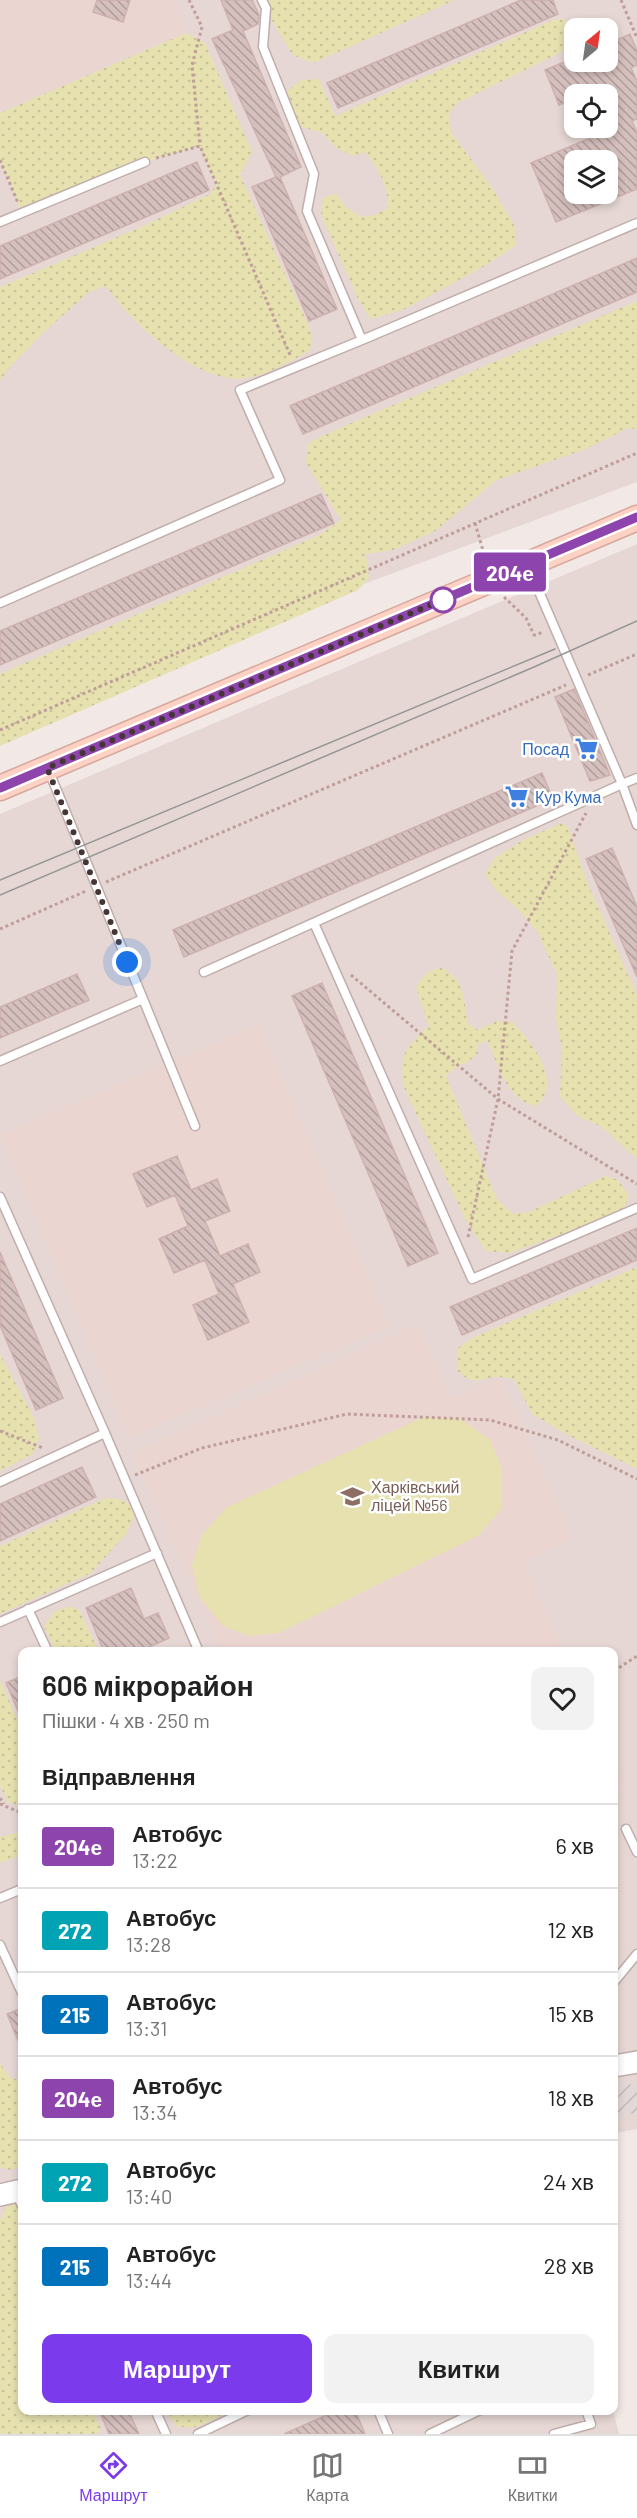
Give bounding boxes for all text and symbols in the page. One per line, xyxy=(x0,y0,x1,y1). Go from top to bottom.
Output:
north arrow xyxy=(564,18,618,72)
map controls xyxy=(564,18,618,204)
button: locate xyxy=(564,84,618,138)
button: layers xyxy=(564,150,618,204)
line badge: 204е xyxy=(468,552,552,592)
text: 204е xyxy=(486,560,534,585)
unlabelled marker xyxy=(430,587,456,613)
supermarket icon: Посад xyxy=(574,736,600,762)
place label: Посад xyxy=(522,739,570,758)
supermarket icon: Кур Кума xyxy=(504,784,530,810)
place label: Кур Кума xyxy=(535,787,601,806)
your location xyxy=(112,947,142,977)
place label: Харківський ліцей №56 xyxy=(371,1477,460,1514)
school or university icon: Харківський ліцей №56 xyxy=(340,1483,366,1509)
button: heart xyxy=(531,1667,594,1730)
text: 606 мікрорайон xyxy=(42,1668,254,1702)
text: Пішки · 4 хв · 250 m xyxy=(42,1708,210,1732)
text: Відправлення xyxy=(42,1763,196,1789)
text: Автобус xyxy=(132,1820,222,1846)
text: 6 хв xyxy=(556,1832,594,1858)
text: 204е xyxy=(54,1834,102,1859)
text: 13:22 xyxy=(132,1848,178,1872)
text: Автобус xyxy=(126,1904,216,1930)
text: 12 хв xyxy=(547,1916,594,1942)
text: 272 xyxy=(58,1918,92,1943)
text: 13:28 xyxy=(126,1932,171,1956)
text: Автобус xyxy=(126,1988,216,2014)
text: 15 хв xyxy=(548,2000,594,2026)
text: 215 xyxy=(60,2002,90,2027)
text: 13:31 xyxy=(126,2016,167,2040)
text: Автобус xyxy=(132,2072,222,2098)
text: 18 хв xyxy=(548,2084,594,2110)
text: 204е xyxy=(54,2086,102,2111)
text: 13:34 xyxy=(132,2100,178,2124)
text: Автобус xyxy=(126,2156,216,2182)
text: 24 хв xyxy=(543,2168,594,2194)
text: 272 xyxy=(58,2170,92,2195)
text: 13:40 xyxy=(126,2184,172,2208)
text: Автобус xyxy=(126,2240,216,2266)
text: 28 хв xyxy=(544,2252,594,2278)
text: 215 xyxy=(60,2254,90,2279)
text: 13:44 xyxy=(126,2268,172,2292)
button: Маршрут xyxy=(42,2334,312,2403)
button: Квитки xyxy=(324,2334,594,2403)
tab: Маршрут xyxy=(79,2449,148,2505)
tab: Карта xyxy=(306,2449,349,2505)
tab: Квитки xyxy=(508,2449,558,2505)

